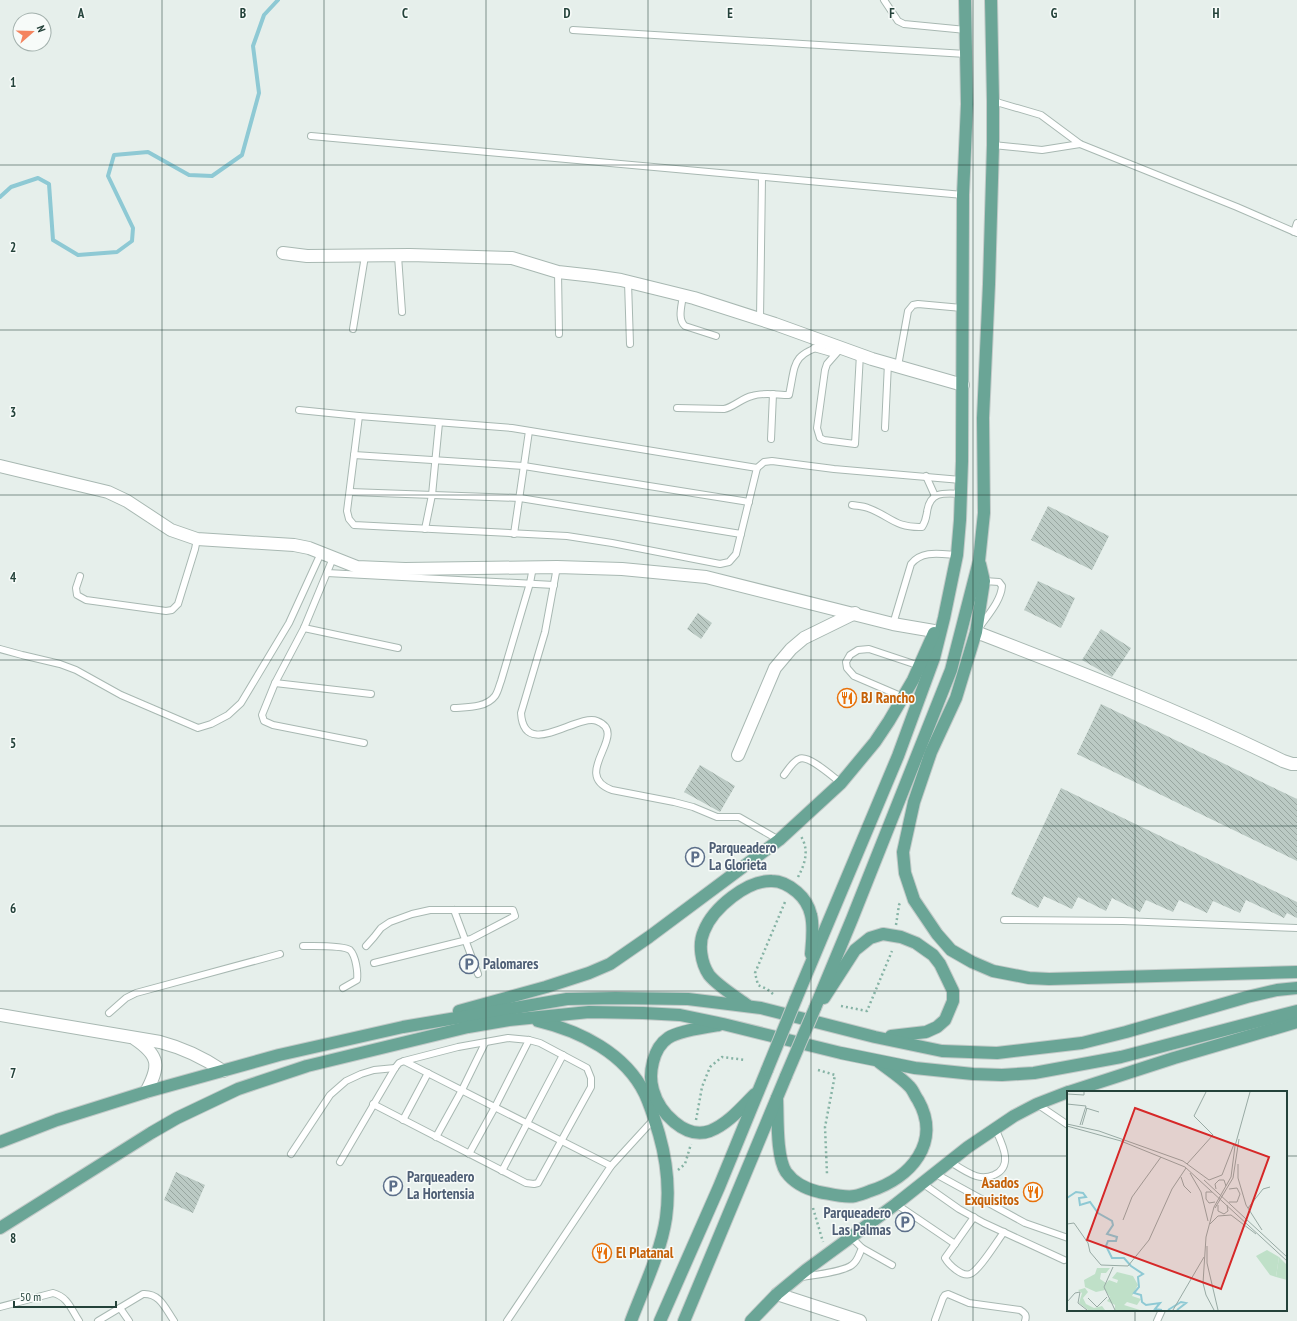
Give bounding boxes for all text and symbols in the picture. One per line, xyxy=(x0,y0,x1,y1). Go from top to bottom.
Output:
text: A xyxy=(77,5,85,22)
text: B xyxy=(240,5,246,22)
text: C xyxy=(402,5,408,22)
text: D xyxy=(564,5,571,22)
text: E xyxy=(727,5,733,22)
text: F xyxy=(889,5,895,22)
text: G xyxy=(1051,5,1058,22)
text: H xyxy=(1213,5,1220,22)
north arrow xyxy=(12,12,52,52)
text: N xyxy=(34,23,49,34)
text: 1 xyxy=(10,74,16,91)
text: 2 xyxy=(10,239,16,256)
text: 3 xyxy=(10,404,16,421)
text: 4 xyxy=(10,569,17,586)
restaurant icon: BJ Rancho xyxy=(836,687,858,709)
place label: BJ Rancho xyxy=(861,688,915,707)
text: 5 xyxy=(10,735,16,752)
place label: Parqueadero La Glorieta xyxy=(709,838,777,874)
parking icon: Parqueadero La Glorieta xyxy=(684,846,706,868)
text: 6 xyxy=(10,900,16,917)
parking icon: Palomares xyxy=(458,953,480,975)
place label: Palomares xyxy=(483,954,539,973)
text: 7 xyxy=(10,1065,16,1082)
inset map xyxy=(1067,1091,1287,1311)
place label: Parqueadero La Hortensia xyxy=(407,1167,475,1203)
place label: Asados Exquisitos xyxy=(965,1173,1019,1209)
parking icon: Parqueadero La Hortensia xyxy=(382,1175,404,1197)
restaurant icon: Asados Exquisitos xyxy=(1022,1181,1044,1203)
place label: Parqueadero Las Palmas xyxy=(823,1203,891,1239)
parking icon: Parqueadero Las Palmas xyxy=(894,1211,916,1233)
text: 8 xyxy=(10,1230,16,1247)
restaurant icon: El Platanal xyxy=(591,1242,613,1264)
place label: El Platanal xyxy=(616,1243,674,1262)
scale bar xyxy=(14,1283,116,1309)
text: 50 m xyxy=(20,1289,41,1304)

